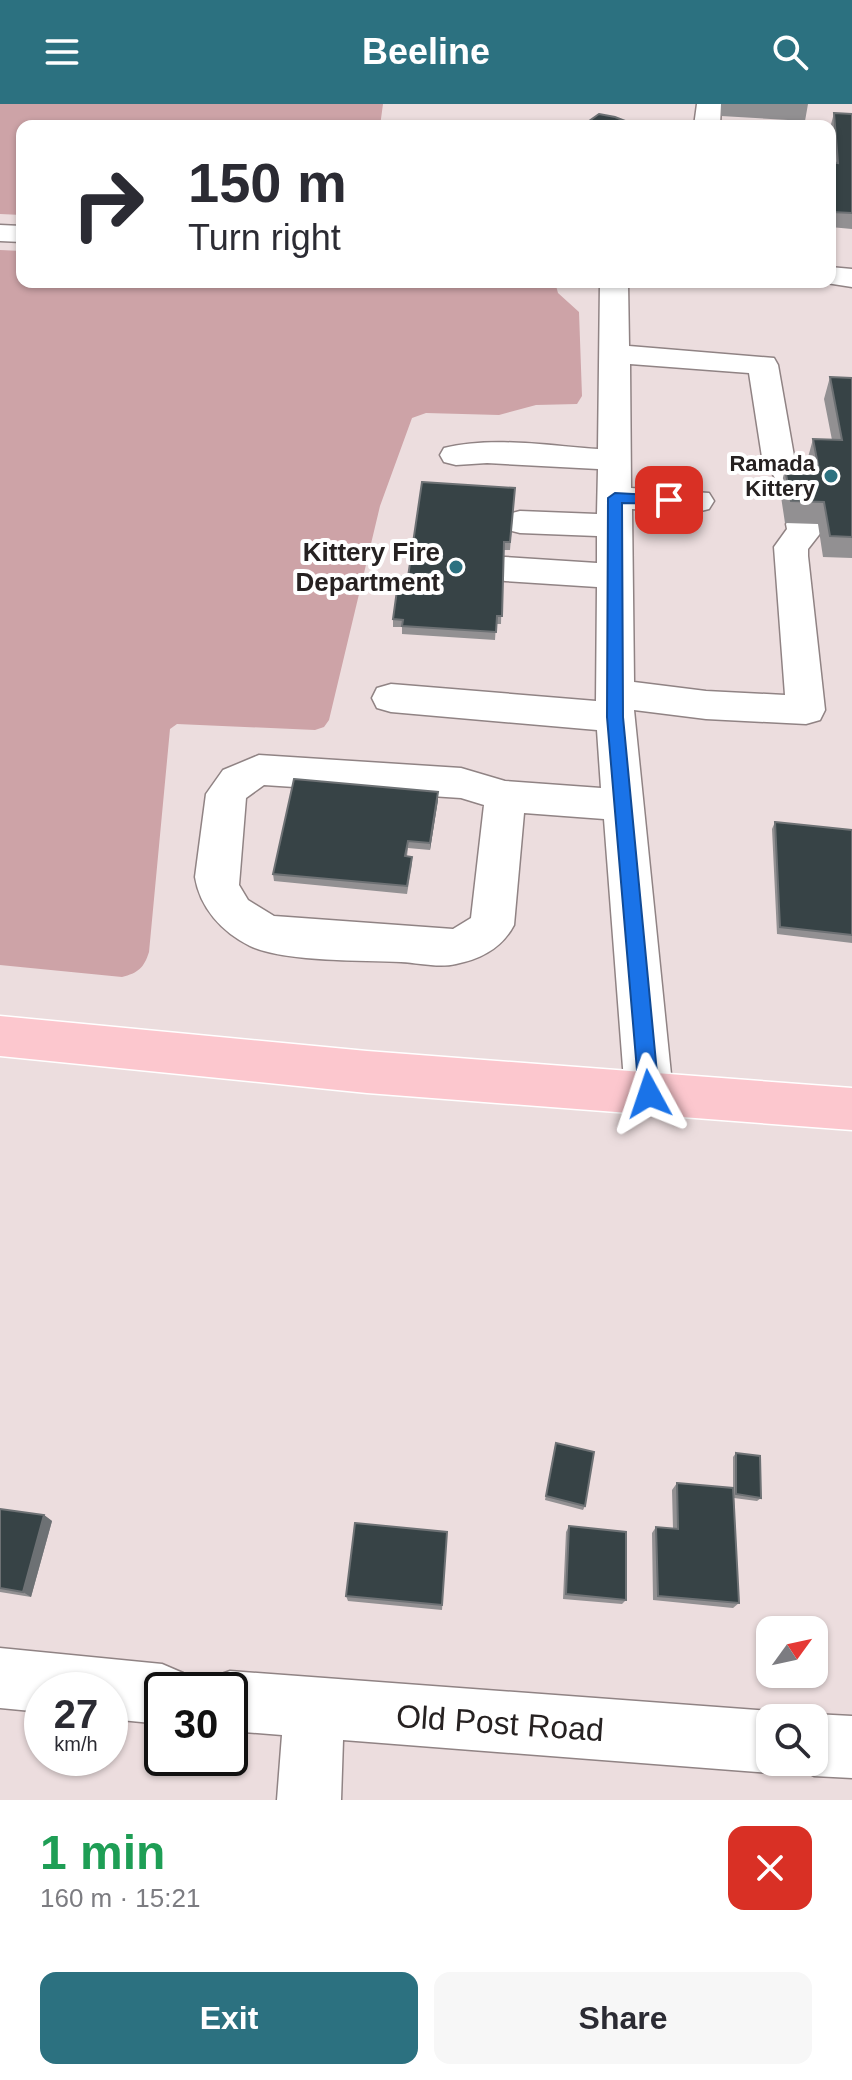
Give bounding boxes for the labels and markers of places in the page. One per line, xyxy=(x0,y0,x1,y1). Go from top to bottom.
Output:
place label: Ramada Kittery xyxy=(729,451,816,501)
pin xyxy=(635,466,703,534)
marker: Ramada Kittery xyxy=(822,467,840,485)
place label: Kittery Fire Department xyxy=(296,537,440,597)
marker: Kittery Fire Department xyxy=(447,558,465,576)

